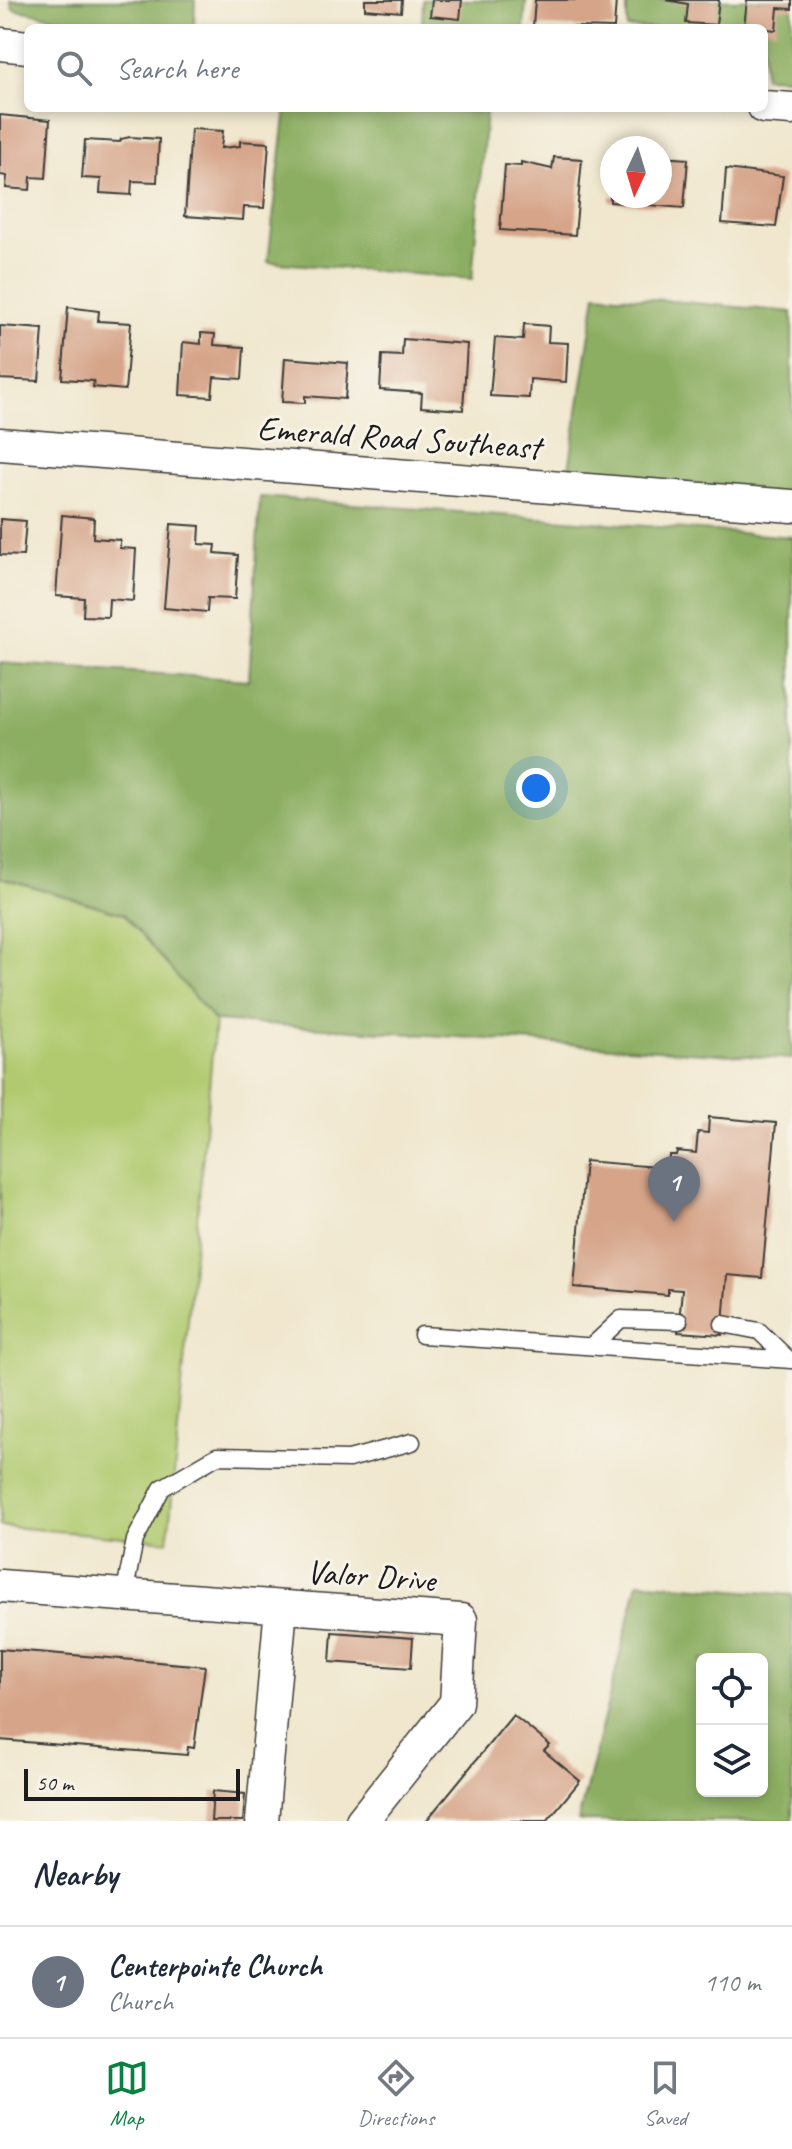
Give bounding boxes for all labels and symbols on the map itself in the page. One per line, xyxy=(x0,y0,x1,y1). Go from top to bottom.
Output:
north arrow xyxy=(600,136,672,208)
street label: Emerald Road Southeast xyxy=(256,406,547,469)
your location xyxy=(516,768,556,808)
pin: 1 xyxy=(648,1156,700,1222)
street label: Valor Drive xyxy=(305,1550,440,1602)
scale bar xyxy=(24,1765,240,1801)

